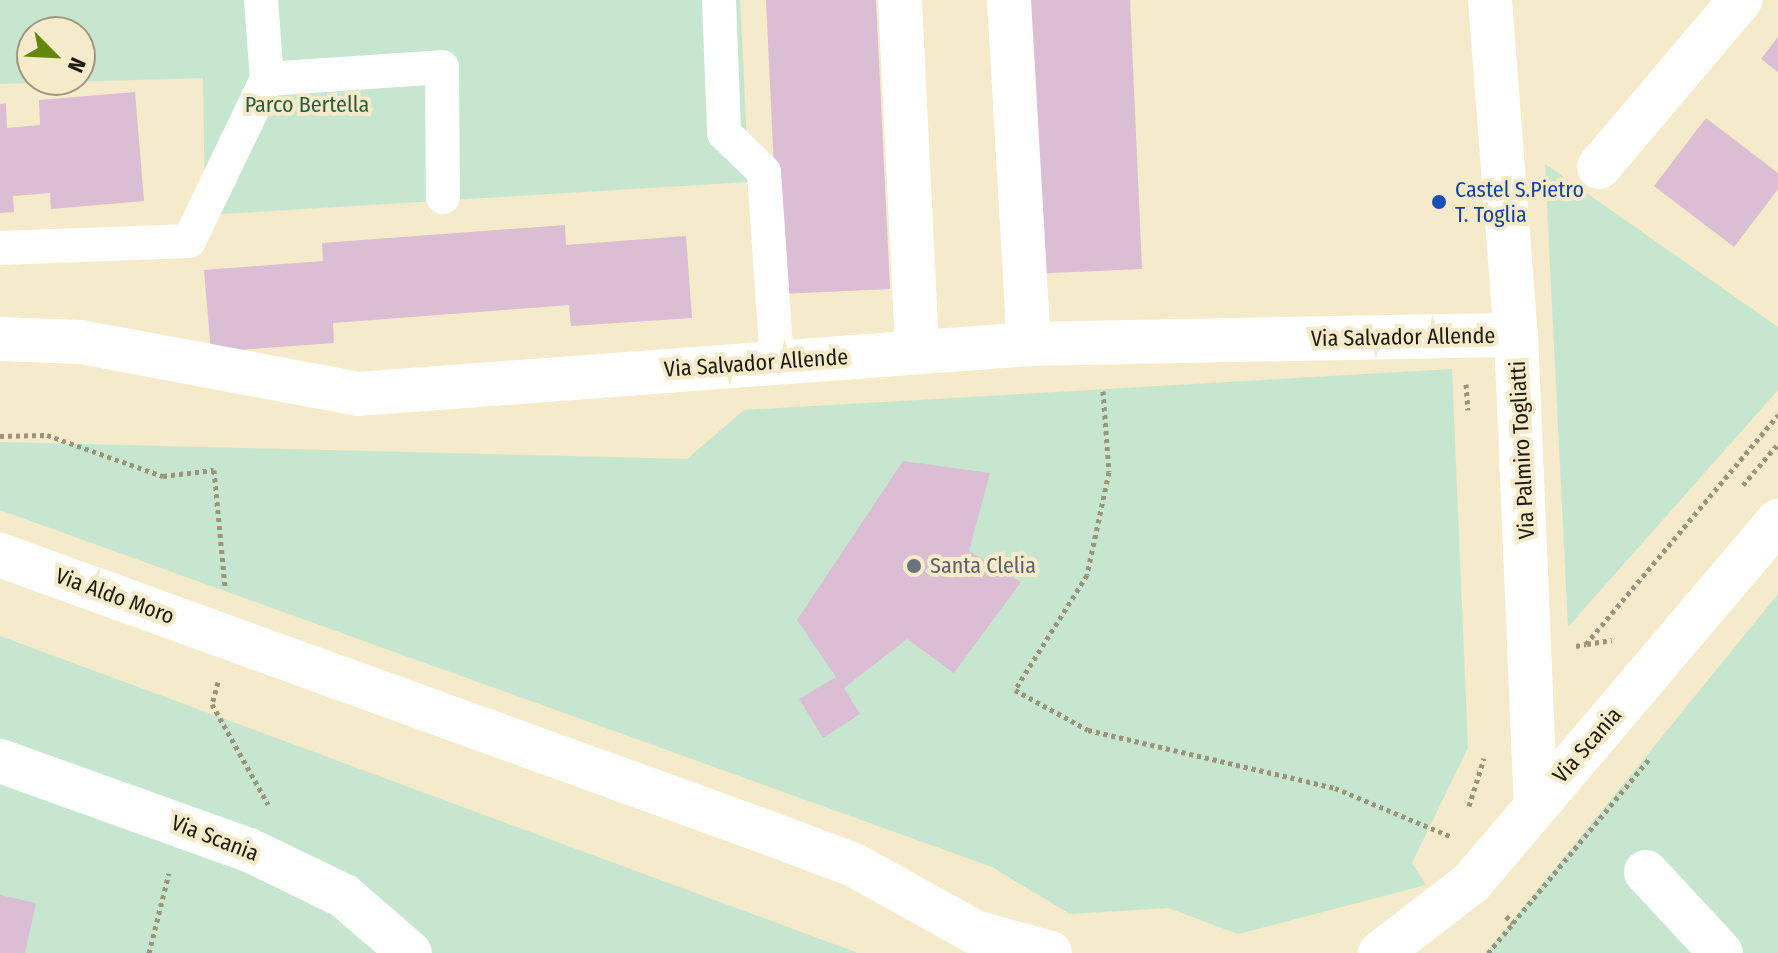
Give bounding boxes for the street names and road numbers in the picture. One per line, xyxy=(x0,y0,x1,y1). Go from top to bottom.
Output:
street label: Via Salvador Allende xyxy=(1311,322,1495,352)
street label: Via Salvador Allende xyxy=(663,343,849,383)
street label: Via Palmiro Togliatti xyxy=(1504,360,1540,540)
street label: Via Aldo Moro xyxy=(52,562,178,630)
street label: Via Scania xyxy=(1547,702,1627,788)
street label: Via Scania xyxy=(168,809,262,867)

